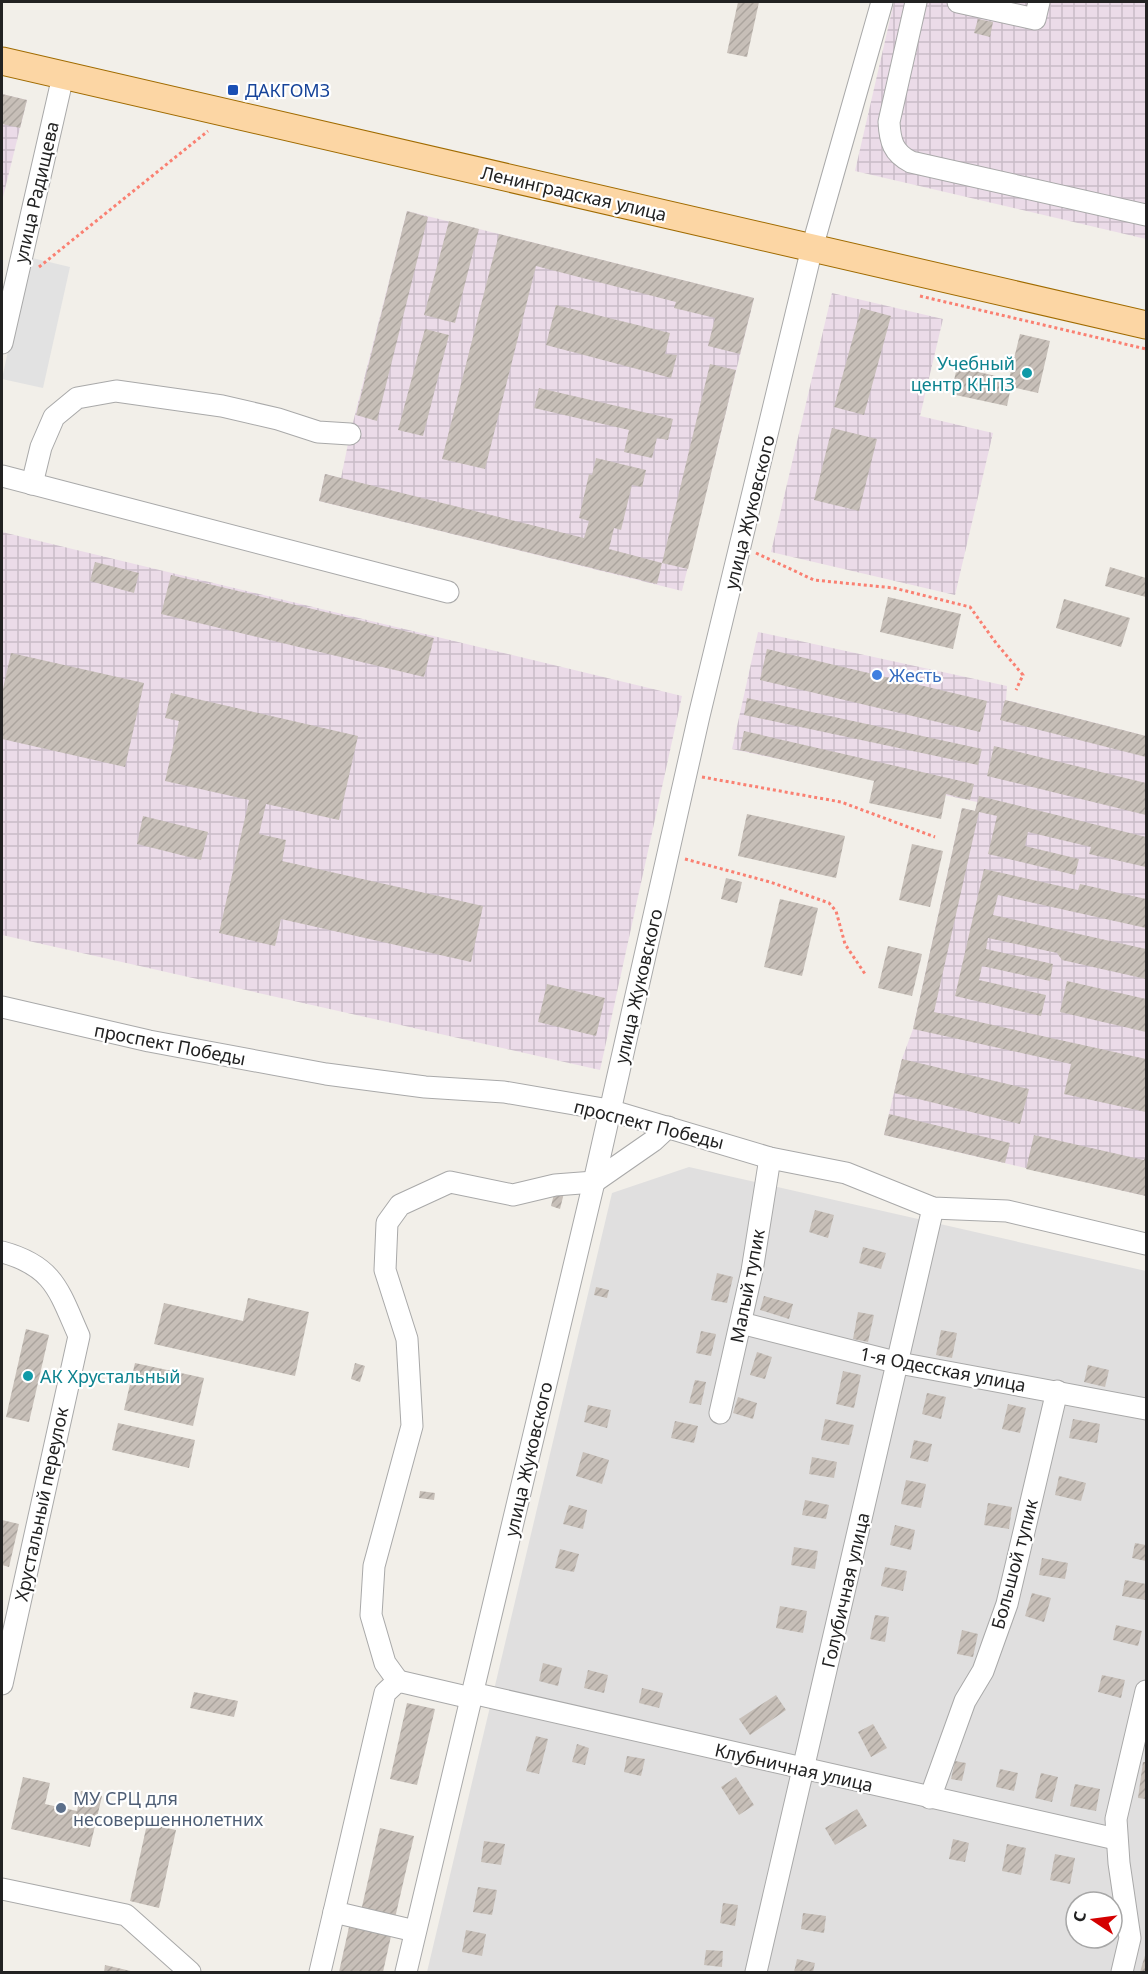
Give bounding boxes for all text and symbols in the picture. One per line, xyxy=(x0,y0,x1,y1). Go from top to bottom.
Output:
place label: ДАКГОМЗ xyxy=(245,78,330,102)
marker: ДАКГОМЗ xyxy=(226,83,240,97)
street label: улица Радищева xyxy=(8,119,64,265)
street label: Ленинградская улица xyxy=(479,160,669,226)
place label: Учебный центр КНПЗ xyxy=(911,351,1015,396)
marker: Учебный центр КНПЗ xyxy=(1020,366,1034,380)
street label: улица Жуковского xyxy=(718,432,780,592)
place label: Жесть xyxy=(889,663,942,687)
marker: Жесть xyxy=(870,668,884,682)
street label: улица Жуковского xyxy=(609,906,667,1066)
street label: проспект Победы xyxy=(92,1018,248,1070)
street label: проспект Победы xyxy=(571,1094,727,1154)
street label: Малый тупик xyxy=(724,1227,770,1345)
street label: 1-я Одесская улица xyxy=(858,1341,1028,1397)
place label: АК Хрустальный xyxy=(40,1364,181,1388)
marker: АК Хрустальный xyxy=(21,1369,35,1383)
street label: улица Жуковского xyxy=(499,1379,557,1539)
street label: Хрустальный переулок xyxy=(9,1404,73,1603)
street label: Большой тупик xyxy=(985,1496,1043,1632)
street label: Голубичная улица xyxy=(815,1510,875,1670)
street label: Клубничная улица xyxy=(713,1737,875,1797)
place label: МУ СРЦ для несовершеннолетних xyxy=(73,1786,264,1831)
marker: МУ СРЦ для несовершеннолетних xyxy=(54,1801,68,1815)
north arrow xyxy=(1064,1890,1124,1950)
text: С xyxy=(1068,1909,1091,1924)

